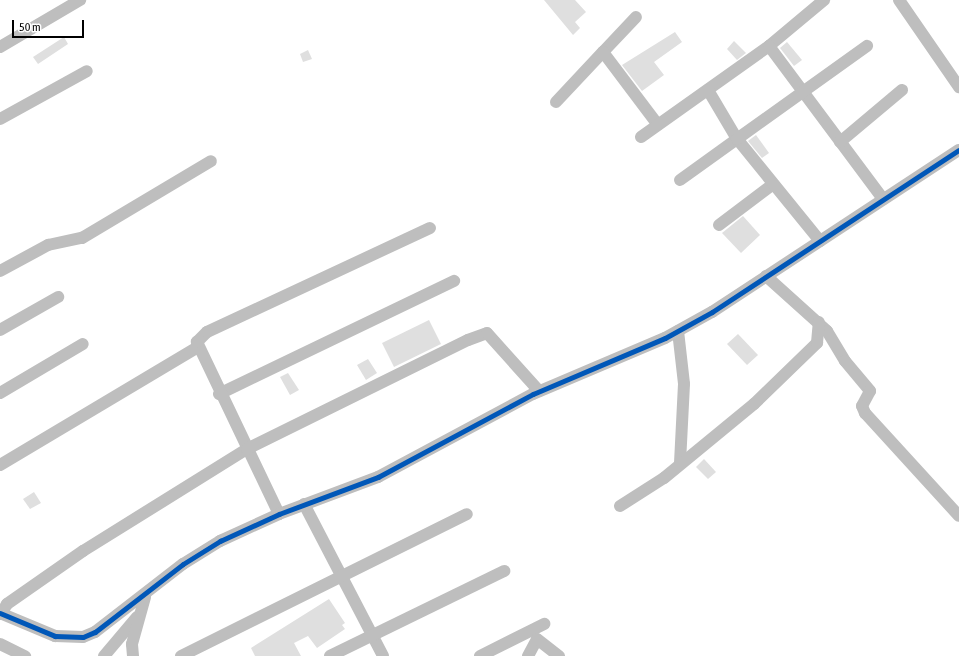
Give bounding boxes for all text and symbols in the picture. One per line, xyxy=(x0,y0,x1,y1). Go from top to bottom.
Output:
scale bar xyxy=(14,12,86,38)
text: 50 m xyxy=(19,20,41,34)

